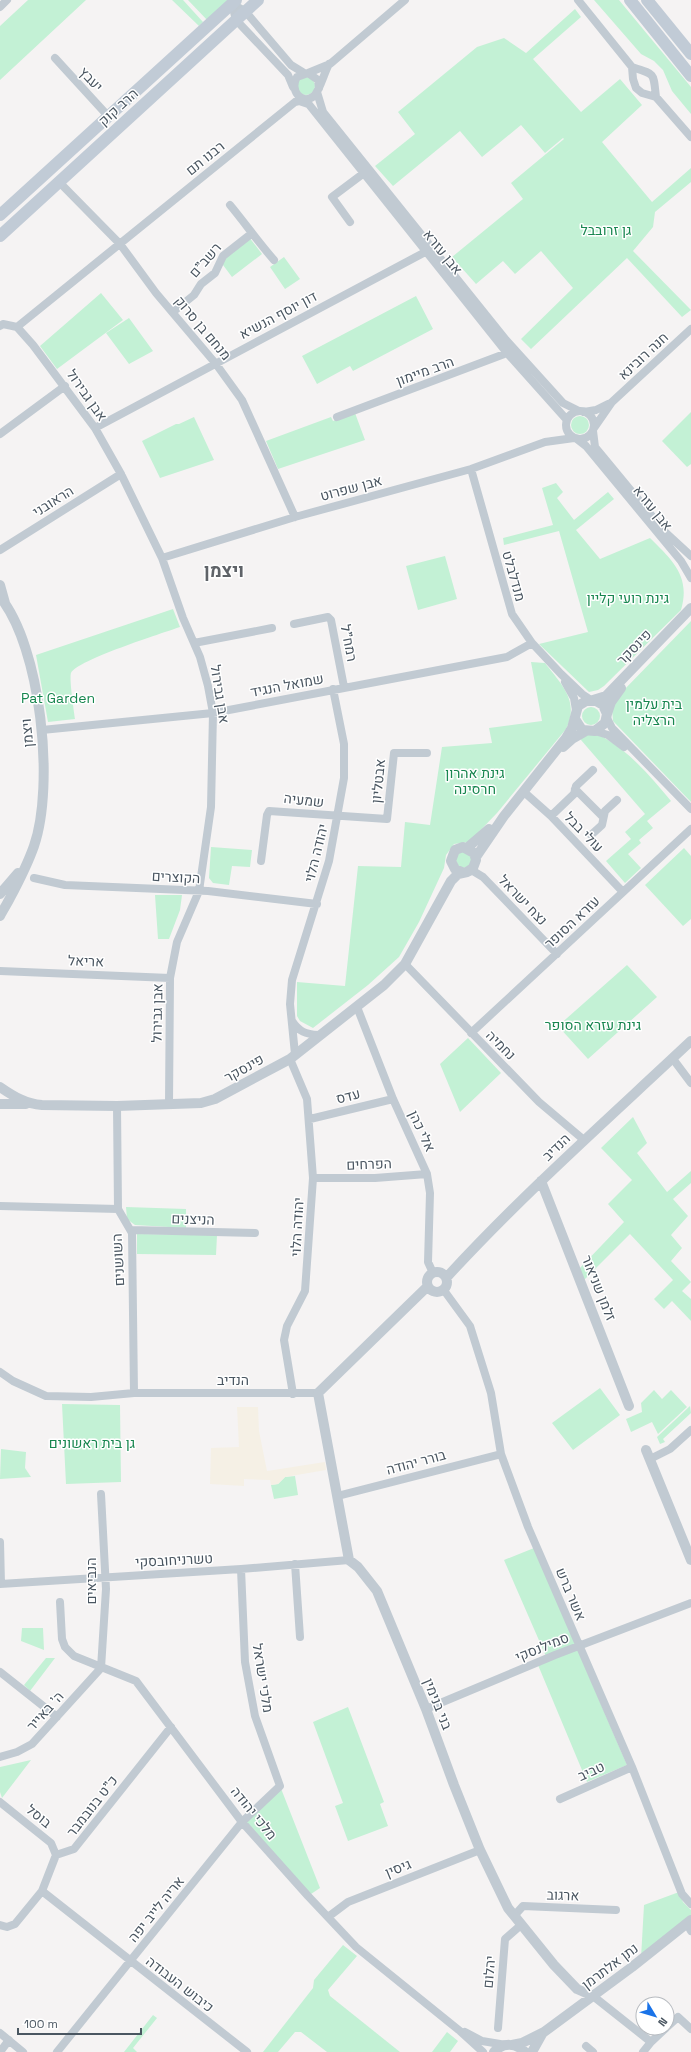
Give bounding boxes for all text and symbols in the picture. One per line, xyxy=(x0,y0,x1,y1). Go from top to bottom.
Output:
street label: יעבץ xyxy=(75,63,107,95)
street label: הרב קוק xyxy=(94,84,142,130)
street label: רבנו תם xyxy=(182,137,228,179)
park label: גן זרובבל xyxy=(581,221,631,239)
street label: אבן עזרא xyxy=(419,226,467,278)
street label: רשב"ם xyxy=(185,239,225,281)
street label: דון יוסף הנשיא xyxy=(236,287,320,343)
street label: מנחם בן סרוק xyxy=(171,292,235,364)
street label: חנה רובינא xyxy=(614,328,672,384)
street label: הרב מיימון xyxy=(394,352,456,390)
street label: אבן גבירול xyxy=(63,366,111,424)
street label: אבן שפרוט xyxy=(318,471,384,505)
street label: הראובני xyxy=(29,481,77,521)
street label: אבן עזרא xyxy=(629,482,677,534)
street label: מנדלבלט xyxy=(498,549,530,603)
district label: ויצמן xyxy=(204,559,244,582)
park label: גינת רועי קליין xyxy=(587,589,669,607)
street label: רמח"ל xyxy=(337,623,361,663)
street label: פינסקר xyxy=(613,625,655,669)
street label: אבן גבירול xyxy=(206,663,234,725)
street label: שמואל הנגיד xyxy=(249,669,325,701)
park label: Pat Garden xyxy=(21,689,95,707)
park label: בית עלמין הרצליה xyxy=(626,695,683,729)
street label: ויצמן xyxy=(17,718,37,748)
street label: אבטליון xyxy=(367,758,389,804)
park label: גינת אהרון חרסינה xyxy=(445,764,505,798)
street label: שמעיה xyxy=(283,789,325,811)
street label: עולי בבל xyxy=(560,808,608,856)
street label: יהודה הלוי xyxy=(300,822,332,884)
street label: הקוצרים xyxy=(151,867,201,887)
street label: נצח ישראל xyxy=(495,871,551,929)
street label: עזרא הסופר xyxy=(540,892,604,952)
street label: אריאל xyxy=(68,951,104,971)
street label: אבן גבירול xyxy=(147,983,167,1043)
park label: גינת עזרא הסופר xyxy=(545,1016,641,1034)
street label: נחמיה xyxy=(482,1026,520,1064)
street label: פינסקר xyxy=(221,1050,267,1086)
street label: עדס xyxy=(334,1084,362,1108)
street label: אלי כהן xyxy=(405,1107,439,1155)
street label: הנדיב xyxy=(538,1129,574,1165)
street label: הפרחים xyxy=(346,1154,392,1174)
street label: יהודה הלוי xyxy=(286,1197,308,1257)
street label: הניצנים xyxy=(171,1209,215,1229)
street label: השושנים xyxy=(108,1233,128,1287)
street label: זלמן שניאור xyxy=(578,1253,620,1323)
street label: הנדיב xyxy=(217,1371,249,1389)
park label: גן בית ראשונים xyxy=(49,1434,135,1452)
street label: בורר יהודה xyxy=(384,1445,448,1479)
street label: טשרניחובסקי xyxy=(135,1549,213,1571)
street label: הנביאים xyxy=(82,1557,100,1605)
street label: אשר ברש xyxy=(552,1565,590,1623)
street label: סמילנסקי xyxy=(513,1628,571,1666)
street label: מלכי ישראל xyxy=(249,1642,277,1714)
street label: בני בנימין xyxy=(420,1676,457,1733)
street label: ה' באייר xyxy=(23,1688,67,1734)
street label: טביב xyxy=(575,1757,607,1785)
street label: כ"ט בנובמבר xyxy=(62,1772,122,1840)
street label: מלכי יהודה xyxy=(227,1783,281,1843)
street label: בוסל xyxy=(23,1800,56,1832)
street label: גיסין xyxy=(382,1855,414,1881)
street label: אריה לייב יפה xyxy=(124,1872,188,1946)
street label: ארגוב xyxy=(546,1885,580,1905)
street label: נתן אלתרמן xyxy=(578,1939,642,1993)
street label: כיבוש העבודה xyxy=(142,1952,218,2016)
street label: יהלום xyxy=(479,1955,499,1989)
north arrow xyxy=(635,1996,675,2036)
scale bar xyxy=(18,2010,141,2036)
text: N xyxy=(655,2015,671,2029)
text: 100 m xyxy=(24,2016,58,2032)

